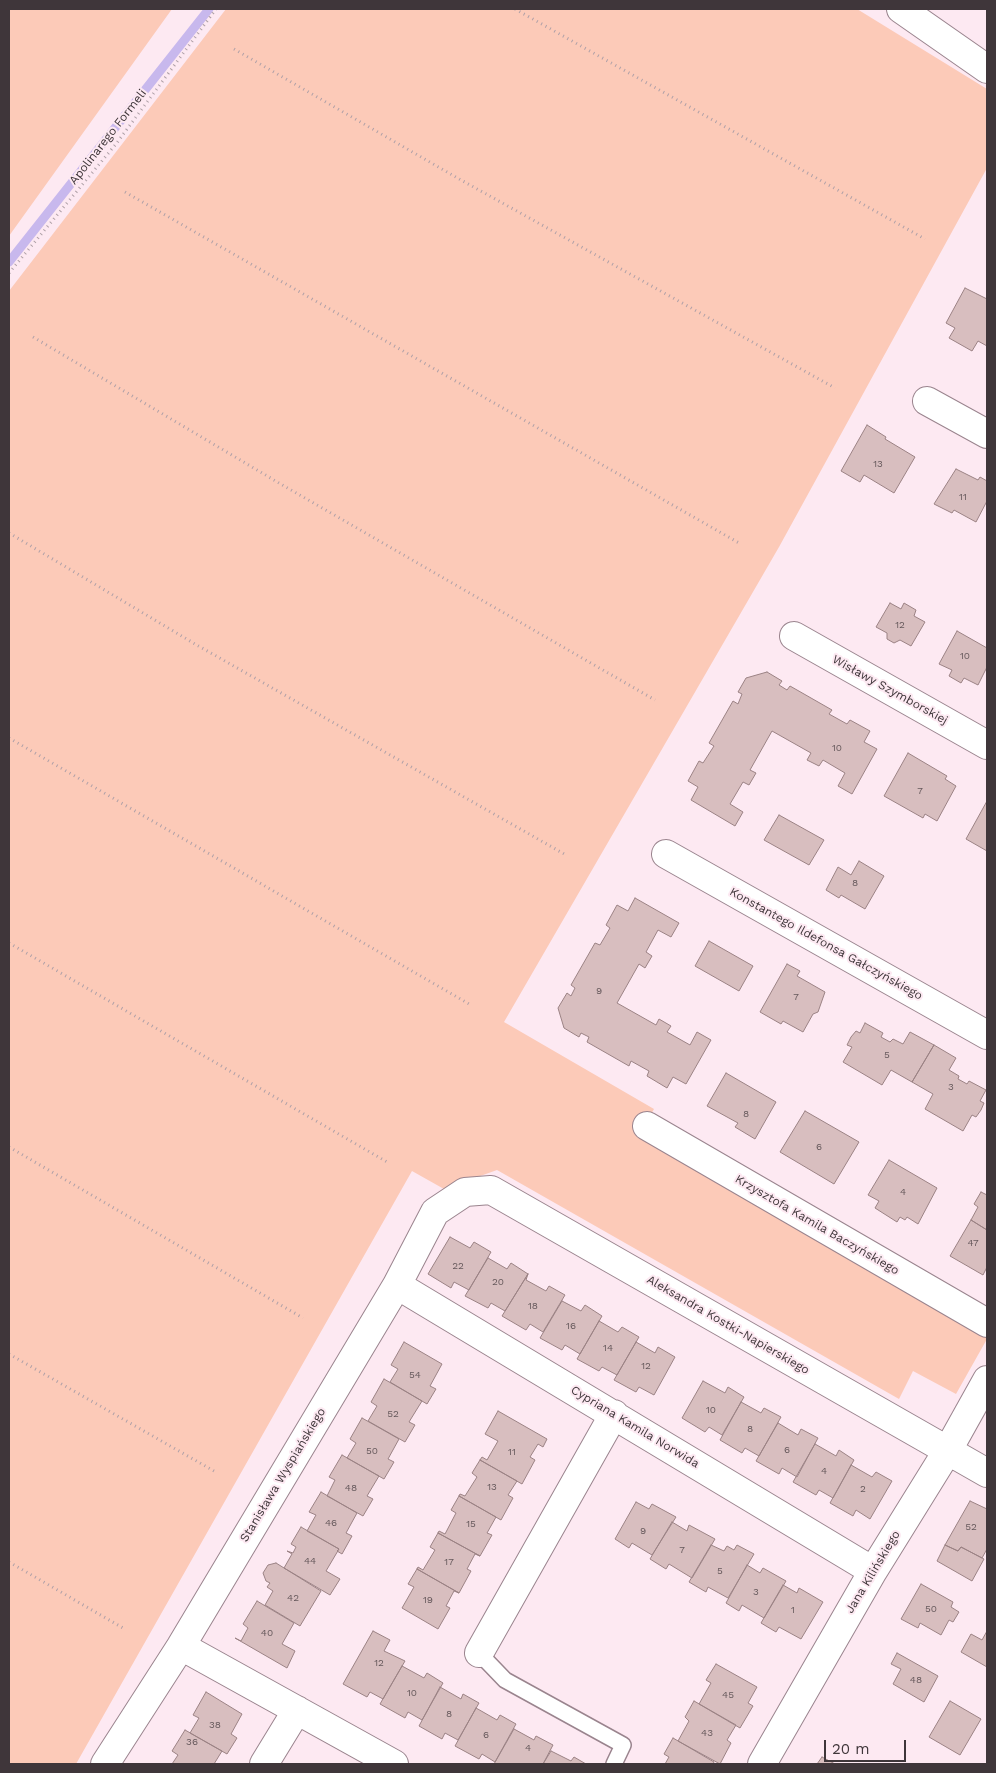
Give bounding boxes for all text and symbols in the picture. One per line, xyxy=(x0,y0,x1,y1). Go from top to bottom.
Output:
street label: Apolinarego Formeli xyxy=(66,86,150,188)
house number: 13 xyxy=(873,458,883,470)
house number: 11 xyxy=(959,491,967,503)
house number: 12 xyxy=(895,619,905,631)
house number: 10 xyxy=(960,650,970,662)
street label: Wisławy Szymborskiej xyxy=(830,652,950,728)
house number: 10 xyxy=(832,742,842,754)
house number: 7 xyxy=(917,785,923,797)
house number: 8 xyxy=(852,877,858,889)
street label: Konstantego Ildefonsa Gałczyńskiego xyxy=(727,885,925,1003)
house number: 9 xyxy=(596,985,602,997)
house number: 7 xyxy=(793,991,799,1003)
house number: 5 xyxy=(884,1049,890,1061)
house number: 3 xyxy=(948,1081,954,1093)
house number: 8 xyxy=(743,1108,749,1120)
house number: 6 xyxy=(816,1141,822,1153)
street label: Krzysztofa Kamila Baczyńskiego xyxy=(732,1172,902,1278)
house number: 4 xyxy=(900,1186,906,1198)
house number: 47 xyxy=(967,1237,979,1249)
house number: 22 xyxy=(452,1260,464,1272)
street label: Aleksandra Kostki-Napierskiego xyxy=(644,1272,812,1378)
house number: 20 xyxy=(492,1276,504,1288)
house number: 18 xyxy=(528,1300,538,1312)
house number: 16 xyxy=(566,1320,576,1332)
house number: 14 xyxy=(603,1342,613,1354)
house number: 12 xyxy=(641,1360,651,1372)
house number: 54 xyxy=(409,1369,421,1381)
street label: Cypriana Kamila Norwida xyxy=(568,1383,702,1471)
house number: 10 xyxy=(706,1404,716,1416)
street label: Stanisława Wyspiańskiego xyxy=(237,1405,329,1545)
house number: 52 xyxy=(387,1408,399,1420)
house number: 8 xyxy=(747,1423,753,1435)
house number: 6 xyxy=(784,1444,790,1456)
house number: 50 xyxy=(366,1445,378,1457)
house number: 11 xyxy=(508,1446,516,1458)
house number: 4 xyxy=(821,1465,827,1477)
house number: 13 xyxy=(487,1481,497,1493)
house number: 48 xyxy=(345,1482,357,1494)
house number: 2 xyxy=(860,1483,866,1495)
house number: 46 xyxy=(325,1517,337,1529)
house number: 15 xyxy=(466,1518,476,1530)
house number: 52 xyxy=(965,1521,977,1533)
house number: 9 xyxy=(640,1525,646,1537)
street label: Jana Kilińskiego xyxy=(843,1528,903,1616)
house number: 7 xyxy=(679,1544,685,1556)
house number: 44 xyxy=(304,1555,316,1567)
house number: 17 xyxy=(444,1556,454,1568)
house number: 5 xyxy=(717,1565,723,1577)
house number: 3 xyxy=(753,1586,759,1598)
house number: 42 xyxy=(287,1592,299,1604)
house number: 19 xyxy=(423,1594,433,1606)
house number: 50 xyxy=(925,1603,937,1615)
house number: 1 xyxy=(791,1604,795,1616)
house number: 40 xyxy=(261,1627,273,1639)
house number: 12 xyxy=(374,1657,384,1669)
house number: 48 xyxy=(910,1674,922,1686)
house number: 10 xyxy=(407,1687,417,1699)
house number: 45 xyxy=(722,1689,734,1701)
house number: 8 xyxy=(446,1708,452,1720)
house number: 38 xyxy=(209,1719,221,1731)
house number: 43 xyxy=(701,1727,713,1739)
house number: 6 xyxy=(483,1729,489,1741)
scale bar xyxy=(826,1730,908,1762)
house number: 36 xyxy=(186,1736,198,1748)
text: 20 m xyxy=(832,1740,870,1758)
house number: 4 xyxy=(525,1742,531,1754)

